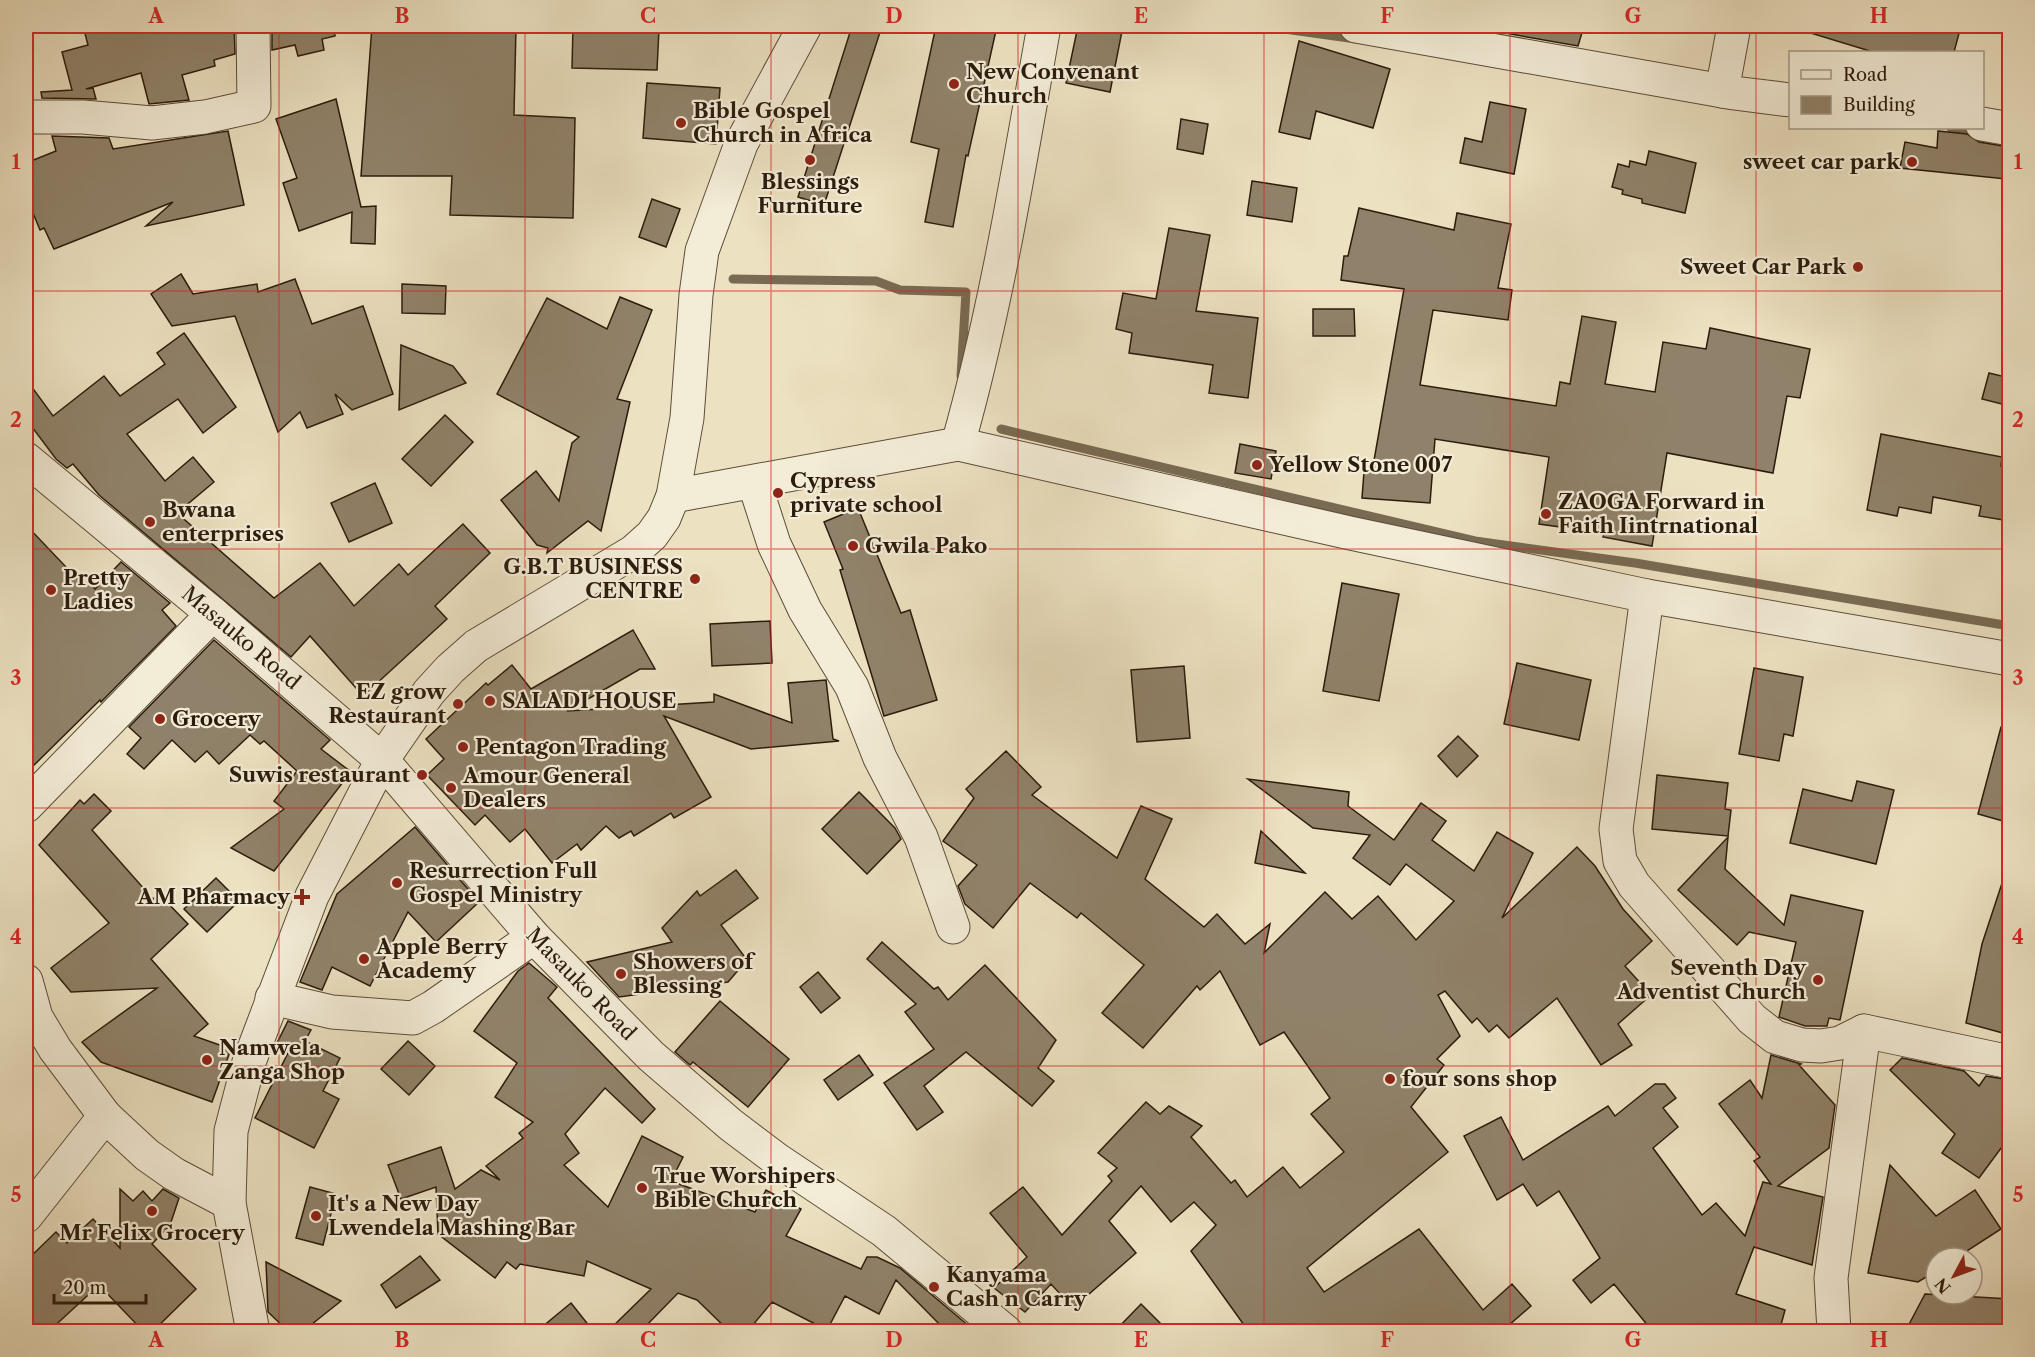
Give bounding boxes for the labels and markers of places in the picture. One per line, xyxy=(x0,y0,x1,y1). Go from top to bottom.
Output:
place label: New Convenant Church xyxy=(966,59,1139,108)
marker: New Convenant Church xyxy=(947,77,961,91)
place label: Bible Gospel Church in Africa xyxy=(693,98,873,147)
marker: Bible Gospel Church in Africa xyxy=(674,116,688,130)
place label: sweet car park xyxy=(1743,149,1901,174)
marker: Blessings Furniture xyxy=(803,153,817,167)
marker: sweet car park xyxy=(1905,155,1919,169)
place label: Blessings Furniture xyxy=(757,169,863,218)
place label: Sweet Car Park xyxy=(1680,254,1847,279)
marker: Sweet Car Park xyxy=(1851,260,1865,274)
place label: Yellow Stone 007 xyxy=(1268,452,1452,477)
marker: Yellow Stone 007 xyxy=(1250,458,1264,472)
place label: Cypress private school xyxy=(790,468,942,517)
marker: Cypress private school xyxy=(771,486,785,500)
place label: ZAOGA Forward in Faith Iintrnational xyxy=(1558,489,1765,538)
place label: Bwana enterprises xyxy=(162,497,284,546)
marker: ZAOGA Forward in Faith Iintrnational xyxy=(1539,507,1553,521)
marker: Bwana enterprises xyxy=(143,515,157,529)
place label: Gwila Pako xyxy=(865,533,987,558)
marker: Gwila Pako xyxy=(846,539,860,553)
place label: G.B.T BUSINESS CENTRE xyxy=(503,554,683,603)
place label: Pretty Ladies xyxy=(63,565,133,614)
marker: G.B.T BUSINESS CENTRE xyxy=(688,572,702,586)
marker: Pretty Ladies xyxy=(44,583,58,597)
place label: EZ grow Restaurant xyxy=(328,679,447,728)
place label: SALADI HOUSE xyxy=(502,688,677,713)
marker: SALADI HOUSE xyxy=(483,694,497,708)
marker: EZ grow Restaurant xyxy=(451,697,465,711)
place label: Grocery xyxy=(172,706,262,731)
marker: Grocery xyxy=(153,712,167,726)
place label: Pentagon Trading xyxy=(475,734,667,759)
marker: Pentagon Trading xyxy=(456,740,470,754)
place label: Suwis restaurant xyxy=(229,762,411,787)
place label: Amour General Dealers xyxy=(462,763,630,812)
marker: Suwis restaurant xyxy=(415,768,429,782)
marker: Amour General Dealers xyxy=(444,781,458,795)
place label: Resurrection Full Gospel Ministry xyxy=(409,858,598,907)
marker: Resurrection Full Gospel Ministry xyxy=(390,876,404,890)
place label: AM Pharmacy xyxy=(136,884,291,909)
marker: AM Pharmacy xyxy=(295,890,309,904)
place label: Apple Berry Academy xyxy=(375,934,508,983)
place label: Showers of Blessing xyxy=(633,949,756,998)
marker: Apple Berry Academy xyxy=(357,952,371,966)
place label: Seventh Day Adventist Church xyxy=(1616,955,1807,1004)
marker: Showers of Blessing xyxy=(614,967,628,981)
marker: Seventh Day Adventist Church xyxy=(1811,973,1825,987)
place label: Namwela Zanga Shop xyxy=(219,1035,345,1084)
marker: Namwela Zanga Shop xyxy=(200,1053,214,1067)
place label: four sons shop xyxy=(1402,1066,1557,1091)
marker: four sons shop xyxy=(1383,1072,1397,1086)
place label: True Worshipers Bible Church xyxy=(654,1163,835,1212)
marker: True Worshipers Bible Church xyxy=(635,1181,649,1195)
place label: It's a New Day Lwendela Mashing Bar xyxy=(328,1191,575,1240)
marker: Mr Felix Grocery xyxy=(145,1204,159,1218)
marker: It's a New Day Lwendela Mashing Bar xyxy=(309,1209,323,1223)
place label: Mr Felix Grocery xyxy=(59,1220,246,1245)
place label: Kanyama Cash n Carry xyxy=(946,1262,1088,1311)
marker: Kanyama Cash n Carry xyxy=(927,1280,941,1294)

